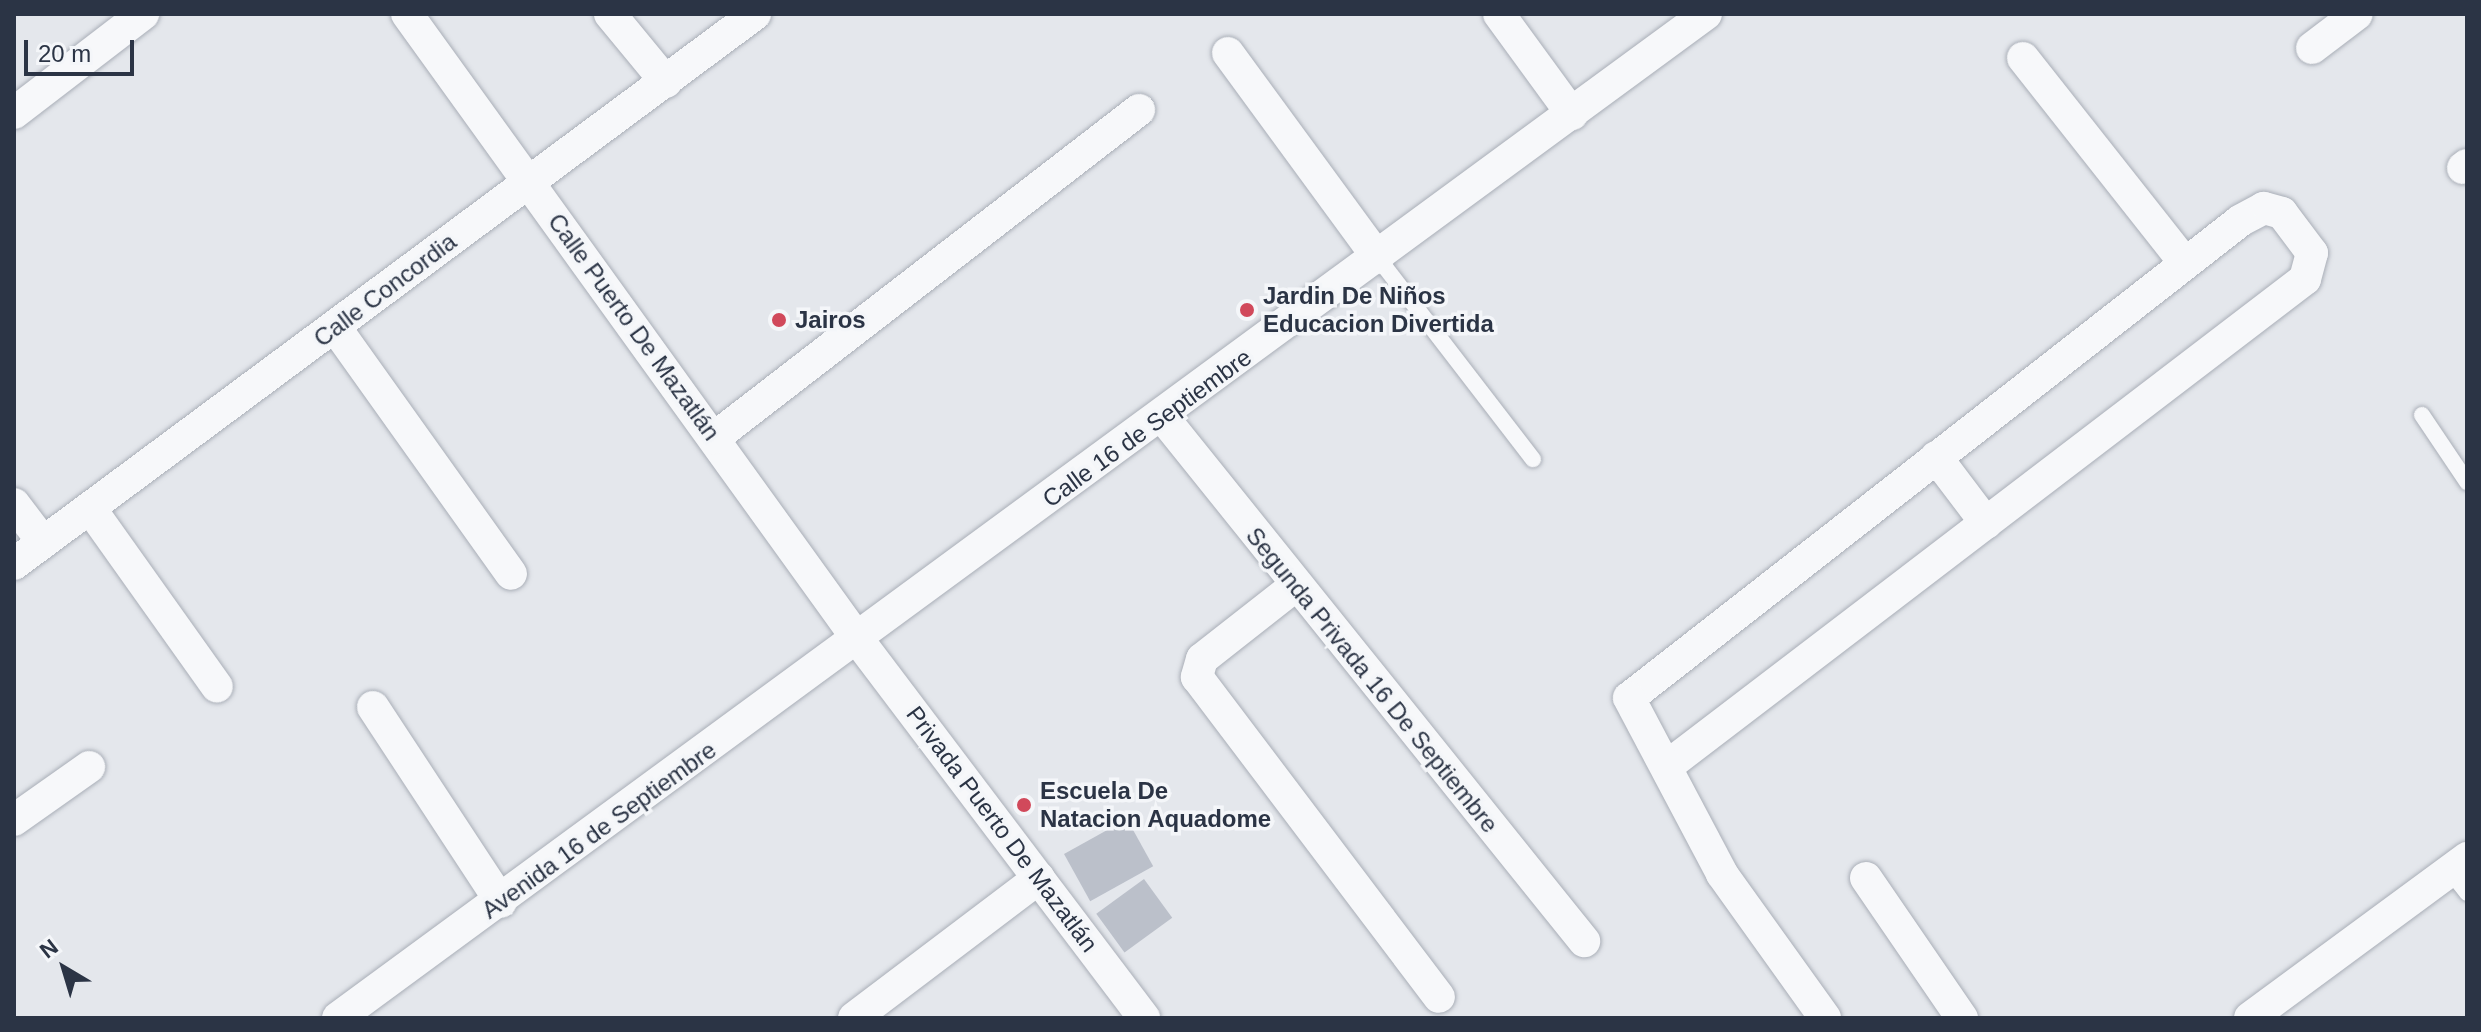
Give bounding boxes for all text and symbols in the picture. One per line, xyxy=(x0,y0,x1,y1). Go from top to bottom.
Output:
scale bar xyxy=(28,24,138,74)
text: 20 m xyxy=(38,40,91,67)
street label: Calle Puerto De Mazatlán xyxy=(542,208,726,446)
street label: Calle Concordia xyxy=(308,227,462,353)
place label: Jardin De Niños Educacion Divertida xyxy=(1263,282,1494,338)
marker: Jardin De Niños Educacion Divertida xyxy=(1238,301,1256,319)
place label: Jairos xyxy=(795,306,866,334)
marker: Jairos xyxy=(770,311,788,329)
street label: Calle 16 de Septiembre xyxy=(1037,343,1257,513)
street label: Segunda Privada 16 De Septiembre xyxy=(1240,522,1504,838)
street label: Privada Puerto De Mazatlán xyxy=(900,700,1104,958)
street label: Avenida 16 de Septiembre xyxy=(476,735,722,925)
place label: Escuela De Natacion Aquadome xyxy=(1040,777,1272,833)
marker: Escuela De Natacion Aquadome xyxy=(1015,796,1033,814)
north arrow xyxy=(24,928,104,1008)
text: N xyxy=(35,934,63,963)

